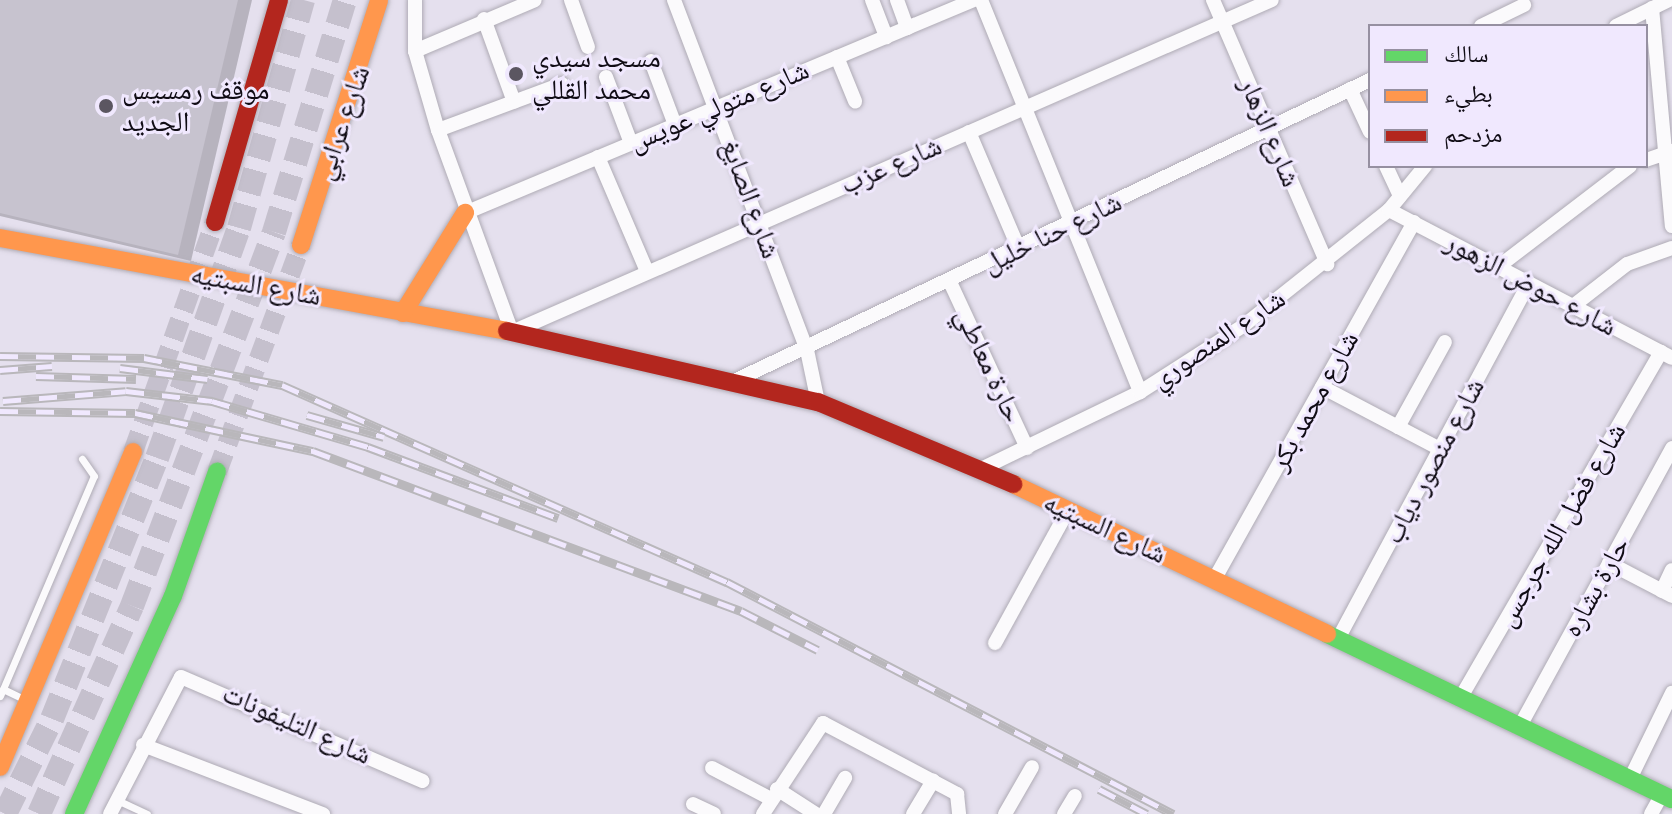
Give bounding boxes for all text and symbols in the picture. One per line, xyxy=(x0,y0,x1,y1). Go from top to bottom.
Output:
legend xyxy=(1368,24,1648,168)
text: سالك xyxy=(1444,39,1489,68)
place label: مسجد سيدي محمد القللي xyxy=(532,41,661,107)
street label: شارع متولي عويس xyxy=(624,53,814,159)
street label: شارع عرابي xyxy=(307,61,377,185)
marker: مسجد سيدي محمد القللي xyxy=(507,65,525,83)
street label: شارع الزهار xyxy=(1232,72,1308,192)
place label: موقف رمسيس الجديد xyxy=(122,73,270,139)
text: بطيء xyxy=(1444,79,1493,108)
marker: موقف رمسيس الجديد xyxy=(97,97,115,115)
text: مزدحم xyxy=(1444,119,1503,148)
street label: شارع عزب xyxy=(835,129,947,201)
street label: شارع الصايغ xyxy=(714,135,788,263)
street label: شارع حنا خليل xyxy=(977,185,1127,281)
street label: شارع حوض الزهور xyxy=(1439,225,1623,343)
street label: شارع السبتيه xyxy=(188,257,324,313)
street label: شارع المنصوري xyxy=(1144,282,1292,396)
street label: حارة معاطي xyxy=(948,302,1030,428)
street label: شارع محمد بكر xyxy=(1262,325,1366,477)
street label: شارع منصور دياب xyxy=(1376,373,1492,549)
street label: شارع فضل الله جرجس xyxy=(1489,417,1633,633)
street label: شارع السبتيه xyxy=(1038,485,1172,571)
street label: حارة بشاره xyxy=(1555,531,1637,643)
street label: شارع التليفونات xyxy=(217,676,377,772)

